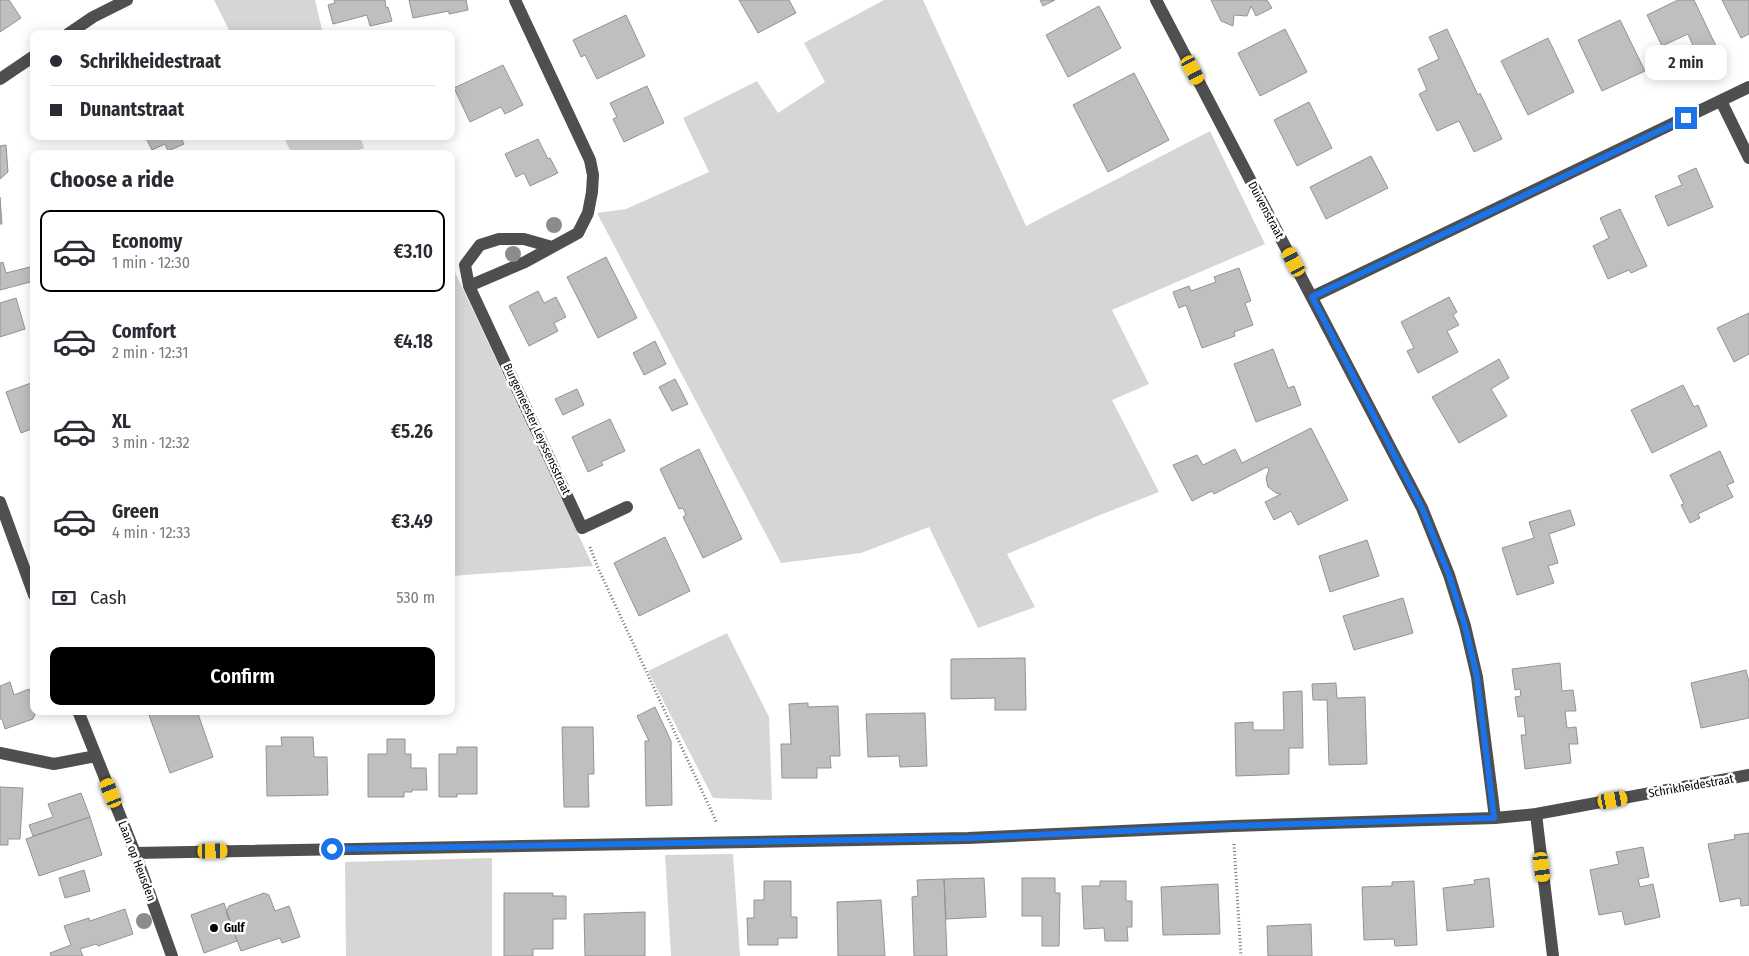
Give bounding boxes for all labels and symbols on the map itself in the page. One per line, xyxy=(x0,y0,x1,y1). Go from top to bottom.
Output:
callout: 2 min xyxy=(1645,46,1727,80)
car xyxy=(1179,53,1206,87)
route end xyxy=(1675,107,1697,129)
street label: Duivenstraat xyxy=(1245,179,1287,241)
car xyxy=(1280,245,1307,279)
street label: Burgemeester Leyssensstraat xyxy=(500,361,574,497)
street label: Schrikheidestraat xyxy=(1647,772,1735,800)
car xyxy=(98,776,123,810)
car xyxy=(1596,790,1629,810)
street label: Laan op Heusden xyxy=(115,819,159,903)
route start xyxy=(321,838,343,860)
car xyxy=(197,843,228,859)
car xyxy=(1532,851,1551,883)
place label: Gulf xyxy=(224,921,246,935)
marker: Gulf xyxy=(208,922,220,934)

